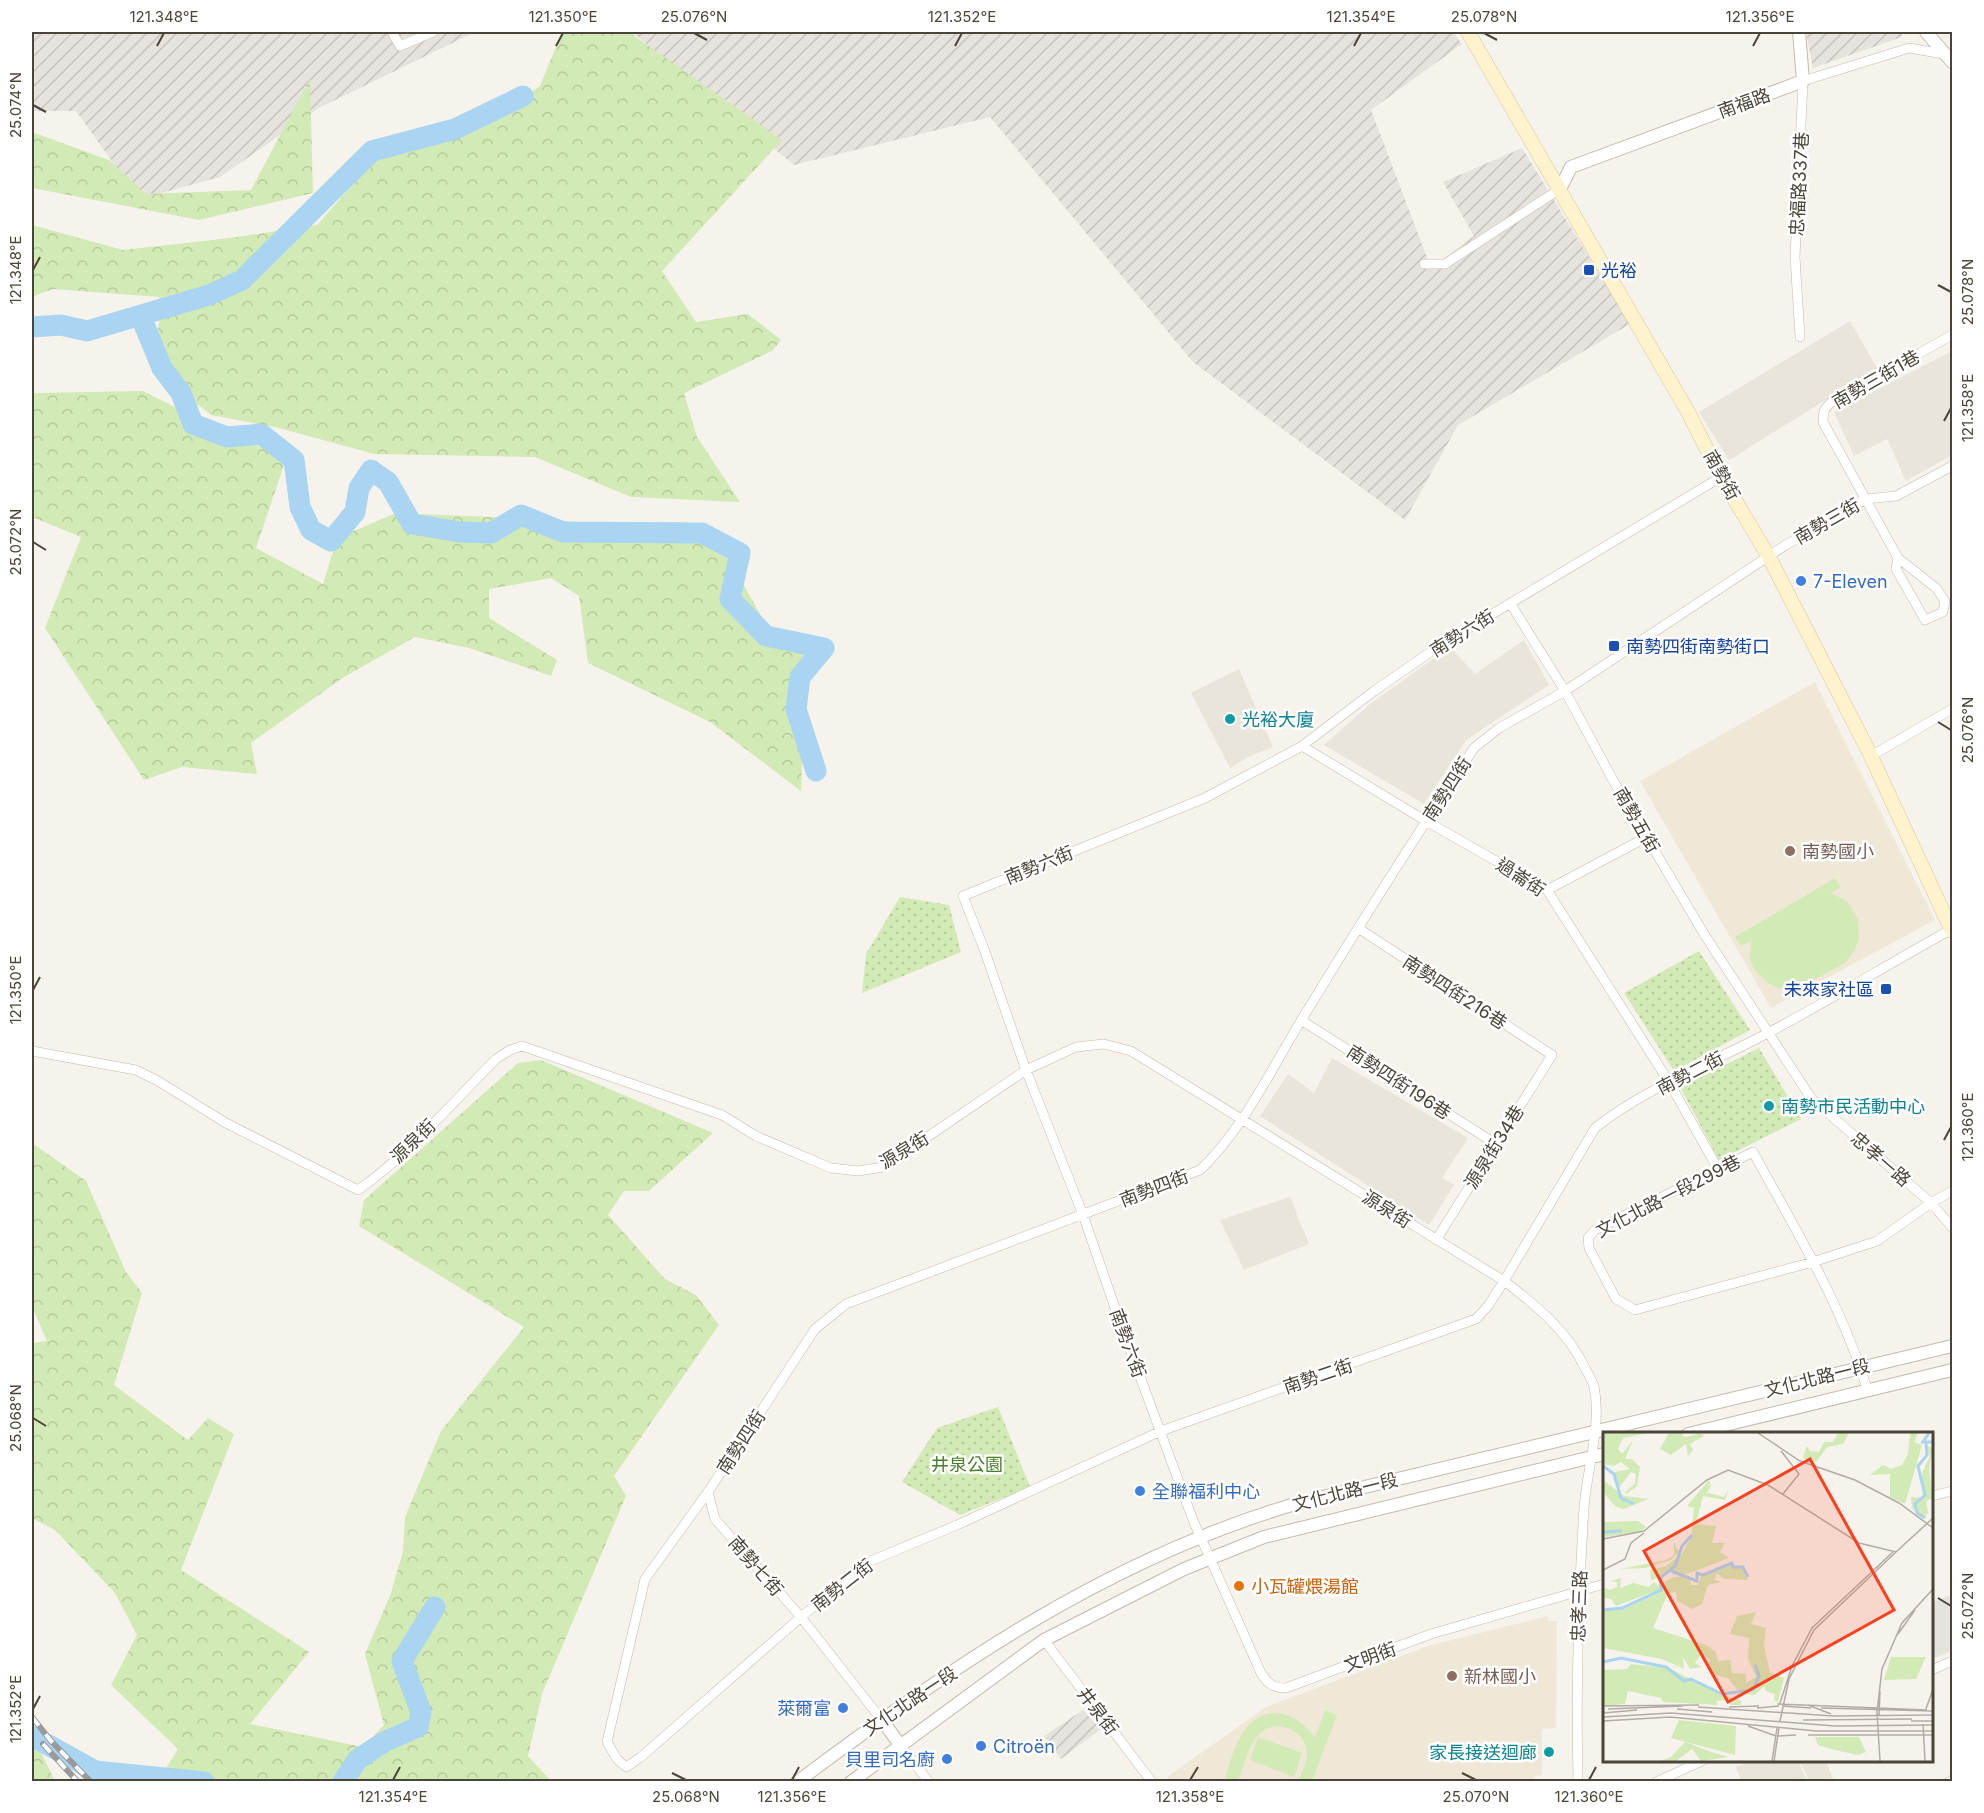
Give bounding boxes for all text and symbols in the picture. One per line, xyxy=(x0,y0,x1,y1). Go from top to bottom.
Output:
text: 121.348°E xyxy=(129,7,199,26)
text: 121.350°E xyxy=(529,7,597,26)
text: 25.076°N xyxy=(661,7,727,26)
text: 121.352°E xyxy=(928,7,996,26)
text: 121.354°E xyxy=(1327,7,1395,26)
text: 25.078°N xyxy=(1451,7,1517,26)
text: 121.356°E xyxy=(1726,7,1794,26)
text: 25.074°N xyxy=(6,72,25,138)
street label: 南福路 xyxy=(1715,84,1773,122)
street label: 忠福路337巷 xyxy=(1786,131,1812,237)
text: 121.348°E xyxy=(6,235,25,305)
text: 25.078°N xyxy=(1958,259,1977,325)
place label: 光裕 xyxy=(1601,260,1637,281)
marker: 光裕 xyxy=(1582,263,1596,277)
street label: 南勢三街1巷 xyxy=(1829,346,1923,412)
text: 121.358°E xyxy=(1958,374,1977,442)
street label: 南勢街 xyxy=(1700,446,1744,504)
street label: 南勢三街 xyxy=(1791,494,1863,548)
text: 25.072°N xyxy=(6,509,25,575)
place label: 7-Eleven xyxy=(1813,571,1888,592)
marker: 7-Eleven xyxy=(1794,574,1808,588)
street label: 南勢六街 xyxy=(1426,605,1498,661)
place label: 南勢四街南勢街口 xyxy=(1626,636,1770,657)
marker: 南勢四街南勢街口 xyxy=(1607,639,1621,653)
text: 25.076°N xyxy=(1958,697,1977,763)
place label: 光裕大廈 xyxy=(1242,709,1314,730)
marker: 光裕大廈 xyxy=(1223,712,1237,726)
street label: 南勢四街 xyxy=(1419,753,1475,825)
street label: 南勢五街 xyxy=(1610,784,1664,856)
place label: 南勢國小 xyxy=(1802,841,1874,862)
street label: 南勢六街 xyxy=(1002,842,1076,888)
marker: 南勢國小 xyxy=(1783,844,1797,858)
street label: 過崙街 xyxy=(1493,853,1549,901)
street label: 南勢四街216巷 xyxy=(1399,951,1511,1033)
text: 121.350°E xyxy=(6,956,25,1024)
place label: 未來家社區 xyxy=(1784,979,1874,1000)
marker: 未來家社區 xyxy=(1879,982,1893,996)
street label: 南勢四街196巷 xyxy=(1343,1041,1455,1123)
street label: 南勢二街 xyxy=(1653,1047,1727,1099)
text: 121.360°E xyxy=(1958,1092,1977,1162)
place label: 南勢市民活動中心 xyxy=(1781,1096,1925,1117)
marker: 南勢市民活動中心 xyxy=(1762,1099,1776,1113)
street label: 源泉街34巷 xyxy=(1460,1101,1528,1193)
street label: 源泉街 xyxy=(386,1115,440,1167)
street label: 源泉街 xyxy=(875,1127,933,1173)
street label: 忠孝一路 xyxy=(1847,1127,1915,1191)
street label: 文化北路一段299巷 xyxy=(1592,1150,1744,1242)
street label: 南勢四街 xyxy=(1117,1165,1191,1211)
street label: 源泉街 xyxy=(1359,1186,1415,1232)
street label: 南勢六街 xyxy=(1106,1306,1150,1380)
street label: 南勢二街 xyxy=(1281,1354,1355,1398)
street label: 文化北路一段 xyxy=(1762,1355,1872,1401)
text: 25.068°N xyxy=(6,1384,25,1452)
street label: 南勢四街 xyxy=(713,1406,769,1478)
inset map xyxy=(1603,1432,1933,1762)
park label: 井泉公園 xyxy=(931,1454,1003,1475)
street label: 文化北路一段 xyxy=(1290,1469,1400,1515)
place label: 全聯福利中心 xyxy=(1152,1481,1260,1502)
marker: 全聯福利中心 xyxy=(1133,1484,1147,1498)
street label: 南勢七街 xyxy=(724,1532,788,1600)
street label: 南勢二街 xyxy=(807,1555,877,1615)
street label: 忠孝三路 xyxy=(1567,1570,1591,1642)
text: 25.072°N xyxy=(1958,1573,1977,1639)
place label: 小瓦罐煨湯館 xyxy=(1251,1576,1359,1597)
marker: 小瓦罐煨湯館 xyxy=(1232,1579,1246,1593)
street label: 文明街 xyxy=(1341,1638,1399,1676)
street label: 文化北路一段 xyxy=(859,1662,961,1740)
place label: 新林國小 xyxy=(1464,1666,1536,1687)
marker: 新林國小 xyxy=(1445,1669,1459,1683)
text: 121.352°E xyxy=(6,1675,25,1743)
street label: 井泉街 xyxy=(1073,1683,1123,1739)
place label: 萊爾富 xyxy=(777,1698,831,1719)
marker: 萊爾富 xyxy=(836,1701,850,1715)
place label: Citroën xyxy=(993,1736,1055,1757)
marker: Citroën xyxy=(974,1739,988,1753)
place label: 家長接送迴廊 xyxy=(1429,1742,1537,1763)
marker: 家長接送迴廊 xyxy=(1542,1745,1556,1759)
place label: 貝里司名廚 xyxy=(845,1749,935,1770)
marker: 貝里司名廚 xyxy=(940,1752,954,1766)
text: 121.354°E xyxy=(359,1787,427,1806)
text: 25.068°N xyxy=(652,1787,720,1806)
text: 121.356°E xyxy=(758,1787,826,1806)
text: 121.358°E xyxy=(1156,1787,1224,1806)
text: 25.070°N xyxy=(1443,1787,1509,1806)
text: 121.360°E xyxy=(1554,1787,1624,1806)

